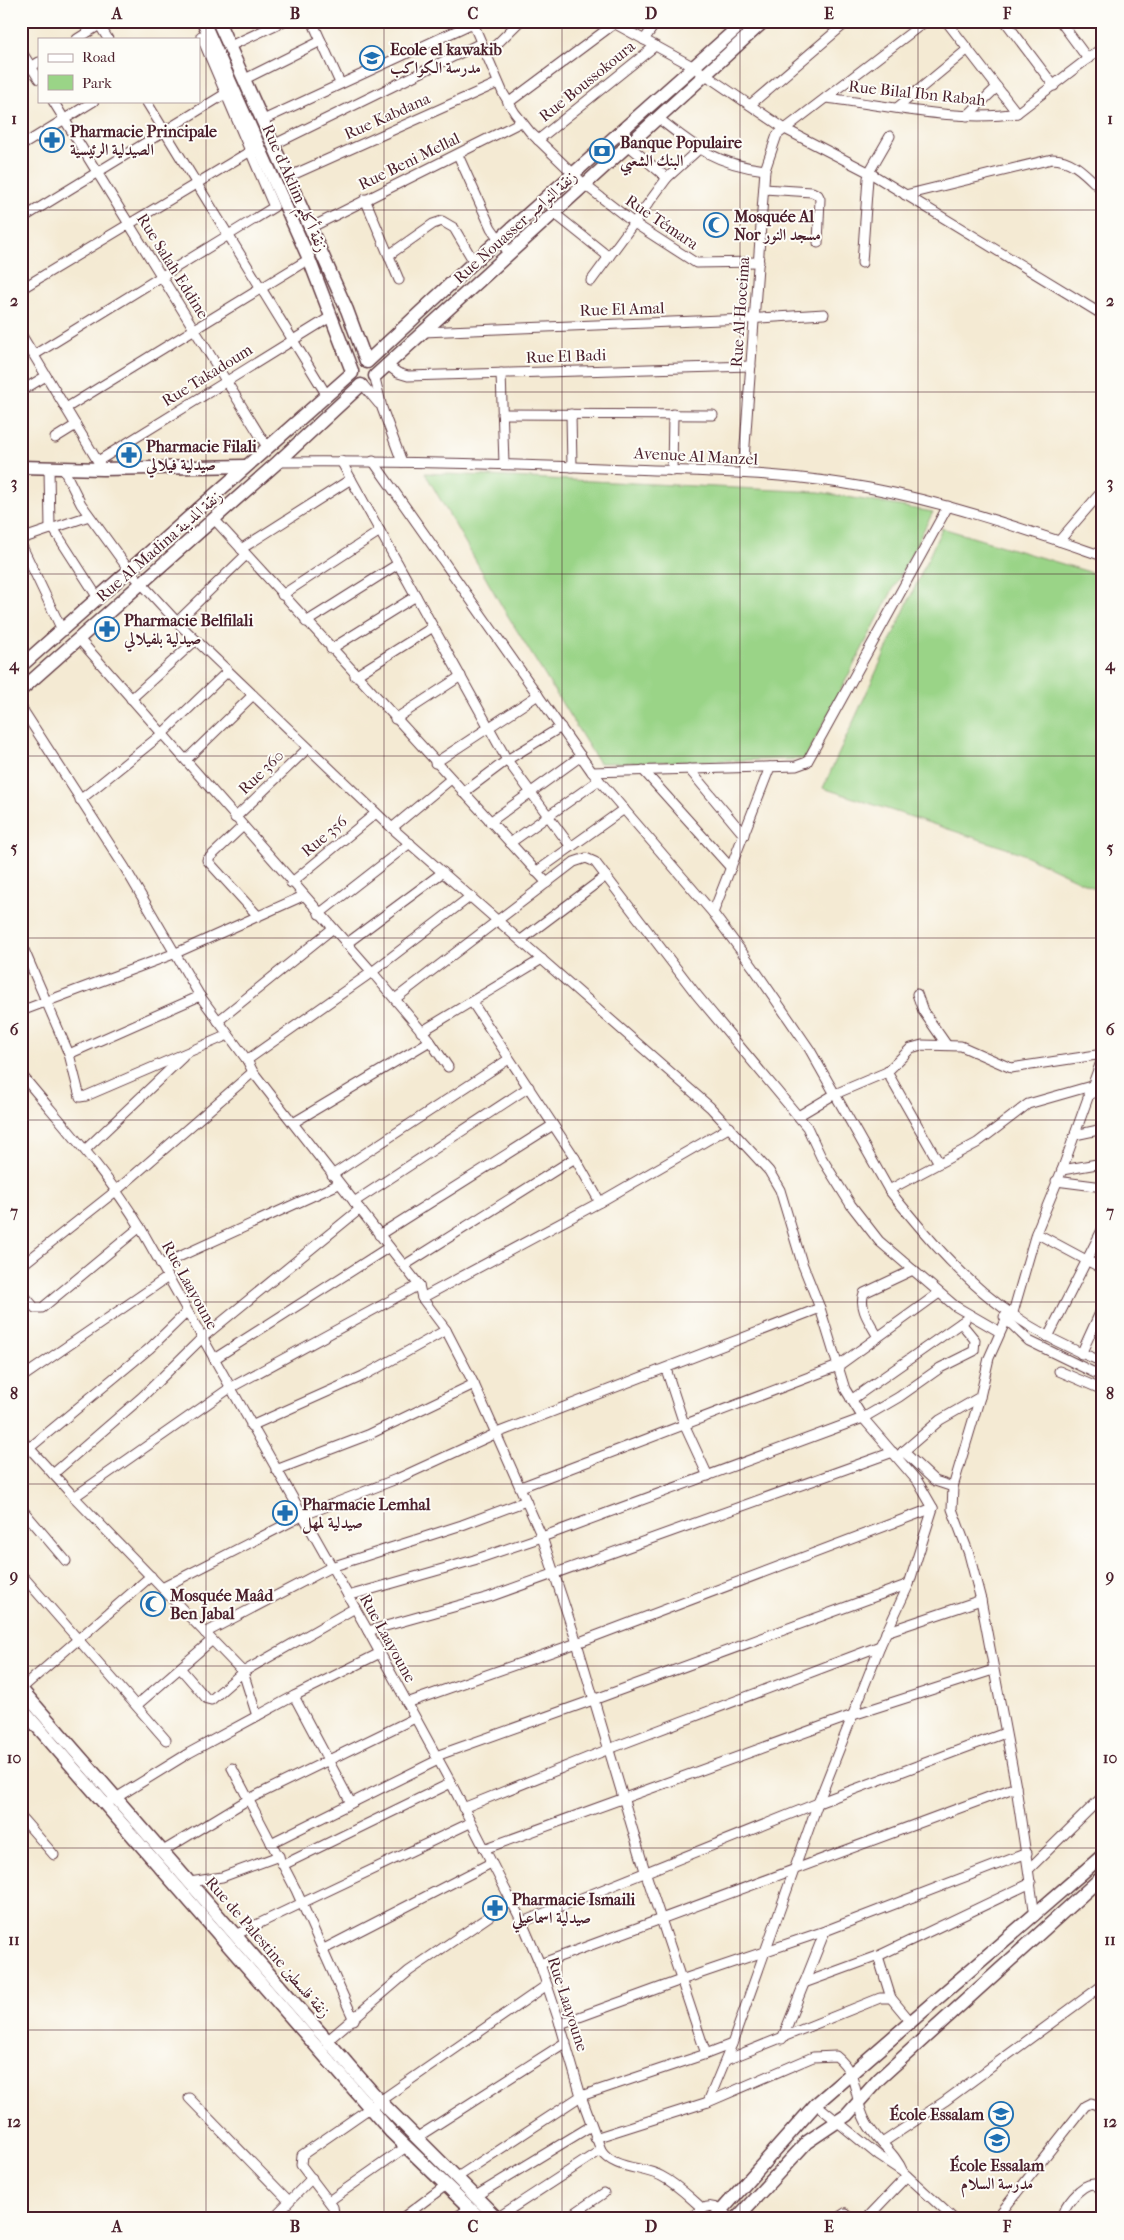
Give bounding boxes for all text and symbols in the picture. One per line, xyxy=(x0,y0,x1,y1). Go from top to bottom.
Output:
text: A xyxy=(111,4,123,23)
text: B xyxy=(290,4,300,23)
text: C xyxy=(468,4,479,23)
text: D xyxy=(645,4,657,23)
text: E xyxy=(824,4,834,23)
text: F xyxy=(1002,4,1012,23)
street label: Rue Boussokoura xyxy=(535,36,639,126)
legend xyxy=(38,38,200,102)
place label: Ecole el kawakib مدرسة الكواكب xyxy=(390,40,502,78)
school or university icon: Ecole el kawakib مدرسة الكواكب xyxy=(359,45,385,71)
text: Road xyxy=(82,48,116,66)
text: Park xyxy=(82,74,112,92)
street label: Rue Bilal Ibn Rabah xyxy=(848,76,987,110)
street label: Rue Kabdana xyxy=(341,88,433,143)
text: 1 xyxy=(11,109,17,128)
text: 1 xyxy=(1107,109,1113,128)
street label: Rue d’Aklim زنقة أكليم xyxy=(252,120,334,258)
place label: Pharmacie Principale الصيدلية الرئيسية xyxy=(70,122,217,159)
pharmacy icon: Pharmacie Principale الصيدلية الرئيسية xyxy=(39,127,65,153)
street label: Rue Beni Mellal xyxy=(355,128,463,194)
place label: Banque Populaire البنك الشعبي xyxy=(620,133,742,176)
bank icon: Banque Populaire البنك الشعبي xyxy=(589,138,615,164)
street label: Rue Nouasser زنقة النواصر xyxy=(449,167,581,288)
street label: Rue Témara xyxy=(622,191,703,254)
place label: Mosquée Al Nor مسجد النور xyxy=(733,207,821,245)
street label: Rue Salah Eddine xyxy=(133,210,213,322)
mosque icon: Mosquée Al Nor مسجد النور xyxy=(703,212,729,238)
street label: Rue Al Hoceima xyxy=(727,255,753,368)
text: 2 xyxy=(10,291,18,310)
text: 2 xyxy=(1106,291,1114,310)
street label: Rue El Amal xyxy=(579,298,665,320)
street label: Rue Takadoum xyxy=(158,339,256,410)
street label: Rue El Badi xyxy=(525,345,607,367)
place label: Pharmacie Filali صيدلية فيلالي xyxy=(145,437,257,478)
pharmacy icon: Pharmacie Filali صيدلية فيلالي xyxy=(116,442,142,468)
street label: Avenue Al Manzel xyxy=(633,443,759,469)
text: 3 xyxy=(11,473,17,493)
text: 3 xyxy=(1107,473,1113,493)
street label: Rue Al Madina زنقة المدينة xyxy=(92,486,227,607)
place label: Pharmacie Belfilali صيدلية بلفيلالي xyxy=(123,611,253,652)
pharmacy icon: Pharmacie Belfilali صيدلية بلفيلالي xyxy=(94,616,120,642)
text: 4 xyxy=(8,655,20,675)
text: 4 xyxy=(1104,655,1116,675)
street label: Rue 360 xyxy=(234,746,288,798)
street label: Rue 356 xyxy=(297,811,351,861)
text: 5 xyxy=(11,838,18,857)
text: 5 xyxy=(1107,838,1114,857)
text: 6 xyxy=(10,1020,19,1039)
text: 6 xyxy=(1106,1020,1115,1039)
text: 7 xyxy=(9,1202,18,1221)
text: 7 xyxy=(1105,1202,1114,1221)
street label: Rue Laayoune xyxy=(158,1237,222,1333)
text: 8 xyxy=(10,1384,18,1403)
text: 8 xyxy=(1106,1384,1114,1403)
place label: Pharmacie Lemhal صيدلية لمهل xyxy=(302,1495,431,1534)
pharmacy icon: Pharmacie Lemhal صيدلية لمهل xyxy=(272,1500,298,1526)
text: 9 xyxy=(9,1566,18,1586)
text: 9 xyxy=(1105,1566,1114,1586)
place label: Mosquée Maâd Ben Jabal xyxy=(169,1586,274,1624)
street label: Rue Laayoune xyxy=(356,1590,420,1686)
mosque icon: Mosquée Maâd Ben Jabal xyxy=(140,1591,166,1617)
text: 10 xyxy=(7,1748,21,1767)
text: 10 xyxy=(1103,1748,1117,1767)
street label: Rue de Palestine زنقة فلسطين xyxy=(202,1873,334,2021)
place label: Pharmacie Ismaili صيدلية اسماعيلي xyxy=(511,1890,636,1933)
pharmacy icon: Pharmacie Ismaili صيدلية اسماعيلي xyxy=(482,1895,508,1921)
text: 11 xyxy=(8,1930,20,1949)
text: 11 xyxy=(1104,1930,1116,1949)
street label: Rue Laayoune xyxy=(544,1954,592,2054)
school or university icon: École Essalam xyxy=(988,2101,1014,2127)
place label: École Essalam xyxy=(889,2104,985,2124)
text: 12 xyxy=(7,2112,21,2131)
text: 12 xyxy=(1103,2112,1117,2131)
school or university icon: École Essalam مدرسة السلام xyxy=(984,2127,1010,2153)
place label: École Essalam مدرسة السلام xyxy=(950,2155,1045,2198)
text: A xyxy=(111,2217,123,2236)
text: B xyxy=(290,2217,300,2236)
text: C xyxy=(468,2217,479,2236)
text: D xyxy=(645,2217,657,2236)
text: E xyxy=(824,2217,834,2236)
text: F xyxy=(1002,2217,1012,2236)

